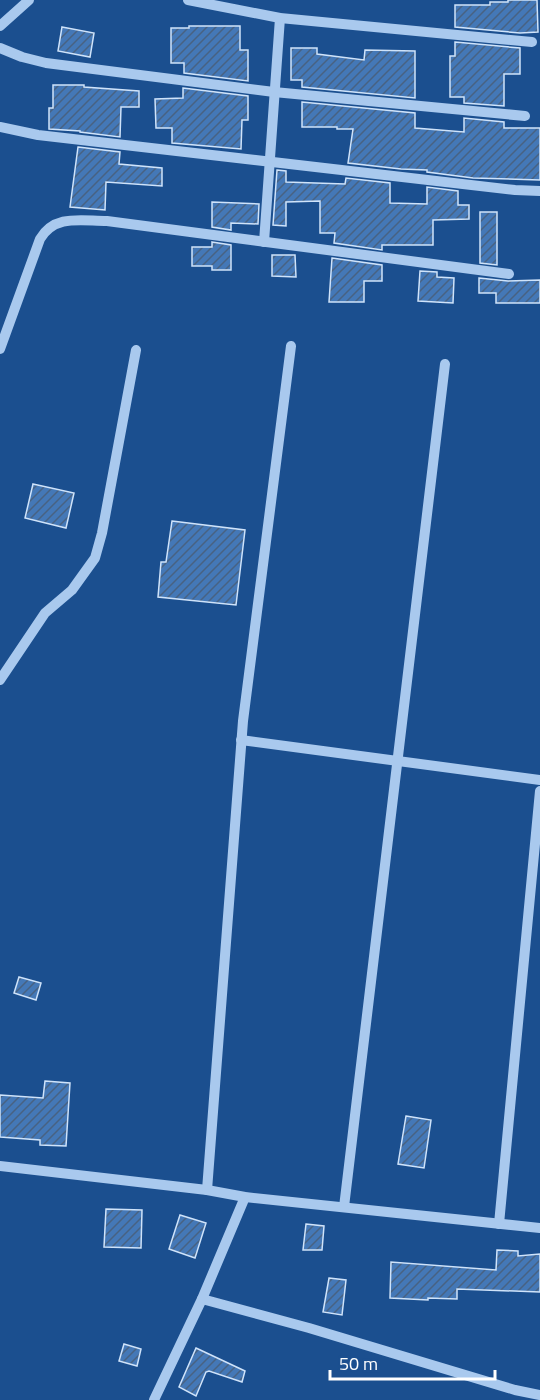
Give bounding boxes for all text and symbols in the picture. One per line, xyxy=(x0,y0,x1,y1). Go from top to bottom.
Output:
scale bar xyxy=(330,1343,495,1381)
text: 50 m xyxy=(339,1350,378,1377)

